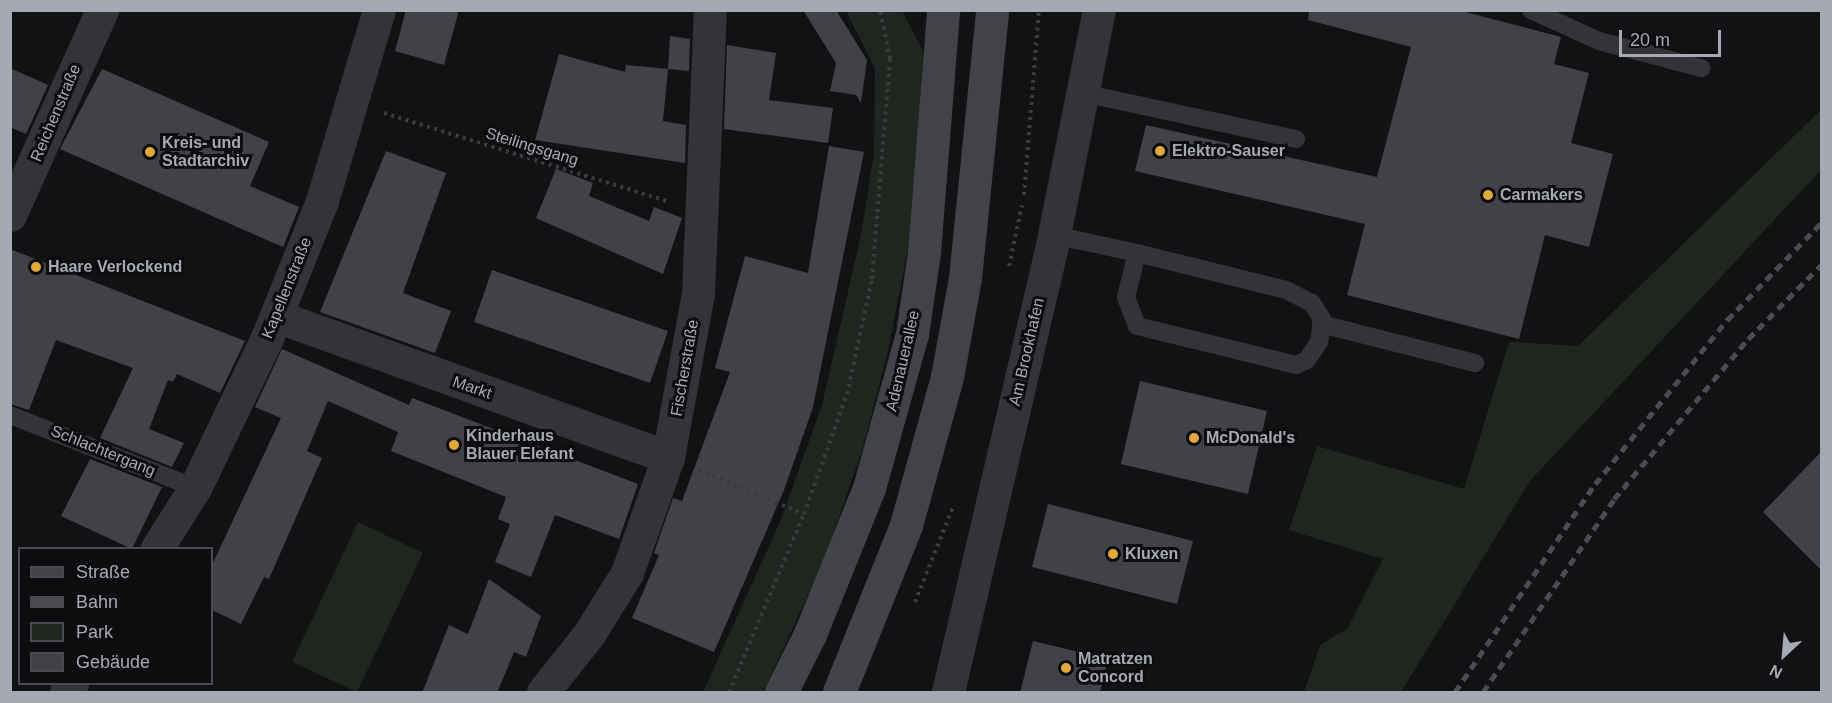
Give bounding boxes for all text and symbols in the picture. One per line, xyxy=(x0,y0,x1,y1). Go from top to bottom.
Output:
scale bar xyxy=(1622,18,1724,56)
text: 20 m xyxy=(1630,30,1670,50)
street label: Reichenstraße xyxy=(27,61,85,165)
street label: Steilingsgang xyxy=(483,124,581,170)
place label: Kreis- und Stadtarchiv xyxy=(162,133,249,171)
place label: Elektro-Sauser xyxy=(1172,141,1285,161)
marker: Elektro-Sauser xyxy=(1153,144,1167,158)
marker: Kreis- und Stadtarchiv xyxy=(143,145,157,159)
place label: Carmakers xyxy=(1500,185,1583,205)
marker: Carmakers xyxy=(1481,188,1495,202)
street label: Kapellenstraße xyxy=(258,235,316,341)
place label: Haare Verlockend xyxy=(48,257,182,277)
marker: Haare Verlockend xyxy=(29,260,43,274)
street label: Am Brookhafen xyxy=(1005,296,1049,408)
street label: Adenauerallee xyxy=(882,309,924,413)
street label: Fischerstraße xyxy=(667,318,703,418)
street label: Markt xyxy=(450,372,494,404)
street label: Schlachtergang xyxy=(48,421,158,481)
place label: Kinderhaus Blauer Elefant xyxy=(466,426,574,464)
place label: McDonald's xyxy=(1206,428,1295,448)
marker: McDonald's xyxy=(1187,431,1201,445)
marker: Kinderhaus Blauer Elefant xyxy=(447,438,461,452)
place label: Kluxen xyxy=(1125,544,1178,564)
legend xyxy=(18,547,213,685)
marker: Kluxen xyxy=(1106,547,1120,561)
text: Straße xyxy=(76,562,130,582)
text: Bahn xyxy=(76,592,118,612)
text: Park xyxy=(76,622,113,642)
north arrow xyxy=(1754,625,1814,685)
place label: Matratzen Concord xyxy=(1078,649,1153,687)
text: Gebäude xyxy=(76,652,150,672)
marker: Matratzen Concord xyxy=(1059,661,1073,675)
text: N xyxy=(1767,661,1785,682)

